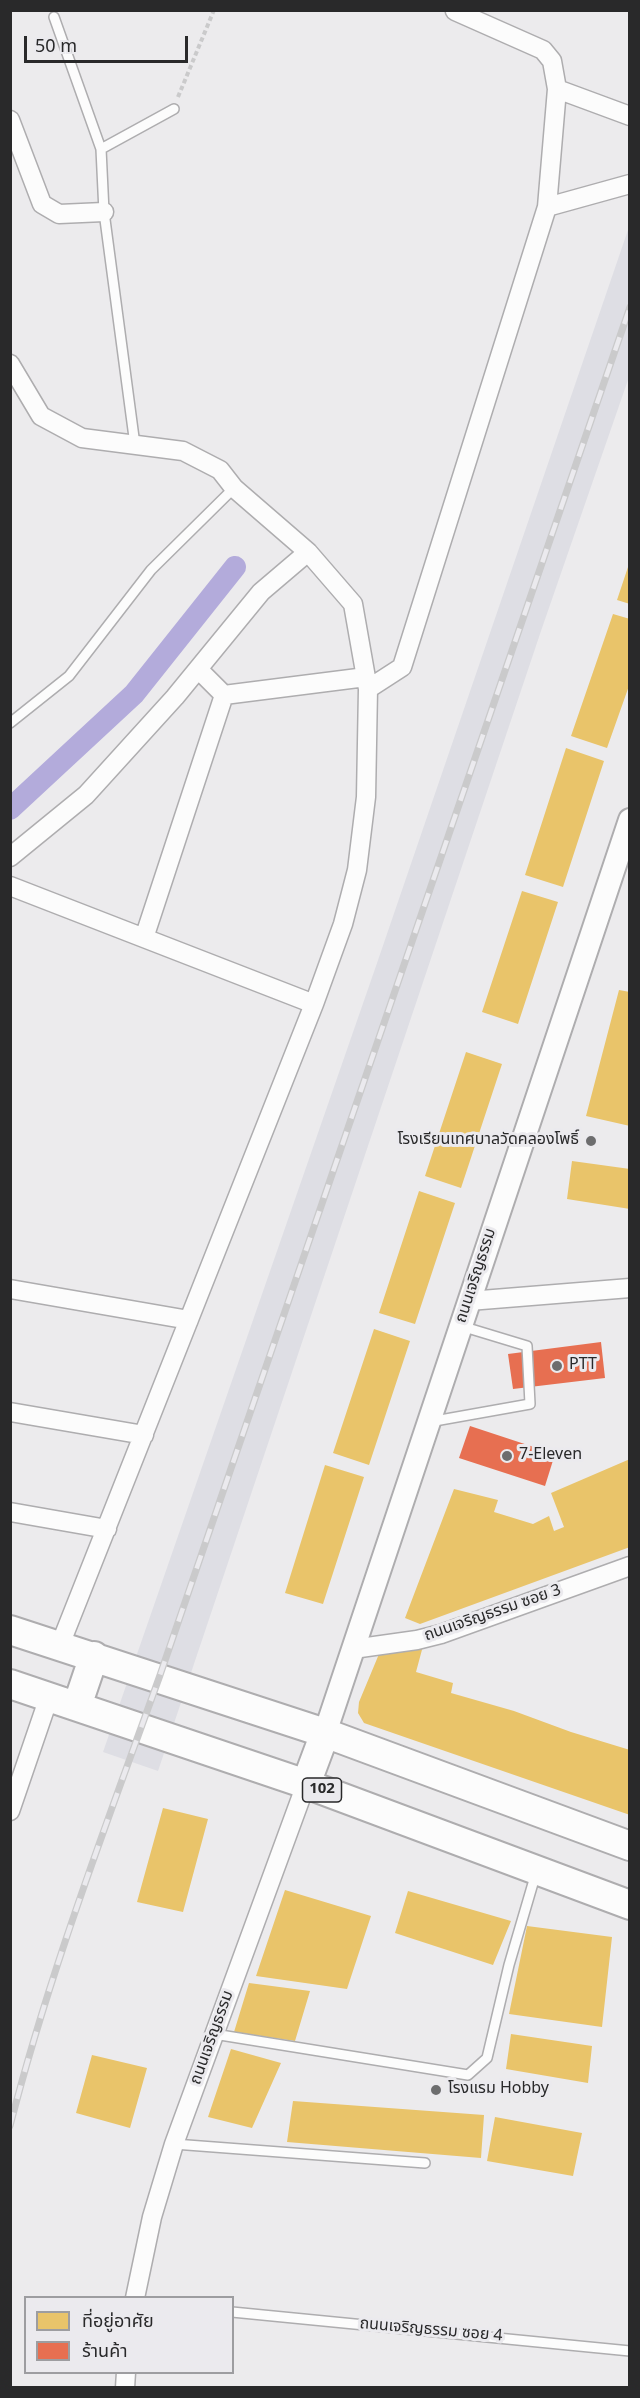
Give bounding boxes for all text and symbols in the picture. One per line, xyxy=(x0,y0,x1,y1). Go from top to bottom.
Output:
scale bar xyxy=(27,24,190,62)
text: 50 m xyxy=(35,33,77,60)
place label: โรงเรียนเทศบาลวัดคลองโพธิ์ xyxy=(397,1131,579,1151)
marker: โรงเรียนเทศบาลวัดคลองโพธิ์ xyxy=(584,1134,598,1148)
street label: ถนนเจริญธรรม xyxy=(453,1226,501,1326)
place label: PTT xyxy=(569,1356,597,1376)
marker: PTT xyxy=(550,1359,564,1373)
place label: 7-Eleven xyxy=(519,1446,582,1466)
marker: 7-Eleven xyxy=(500,1449,514,1463)
street label: ถนนเจริญธรรม ซอย 3 xyxy=(422,1582,564,1646)
road number: 102 xyxy=(302,1778,342,1802)
street label: ถนนเจริญธรรม xyxy=(187,1988,239,2088)
place label: โรงแรม Hobby xyxy=(448,2080,549,2100)
marker: โรงแรม Hobby xyxy=(429,2083,443,2097)
legend xyxy=(24,2296,234,2374)
text: ที่อยู่อาศัย xyxy=(82,2308,154,2335)
street label: ถนนเจริญธรรม ซอย 4 xyxy=(359,2315,503,2347)
text: ร้านค้า xyxy=(82,2338,128,2365)

